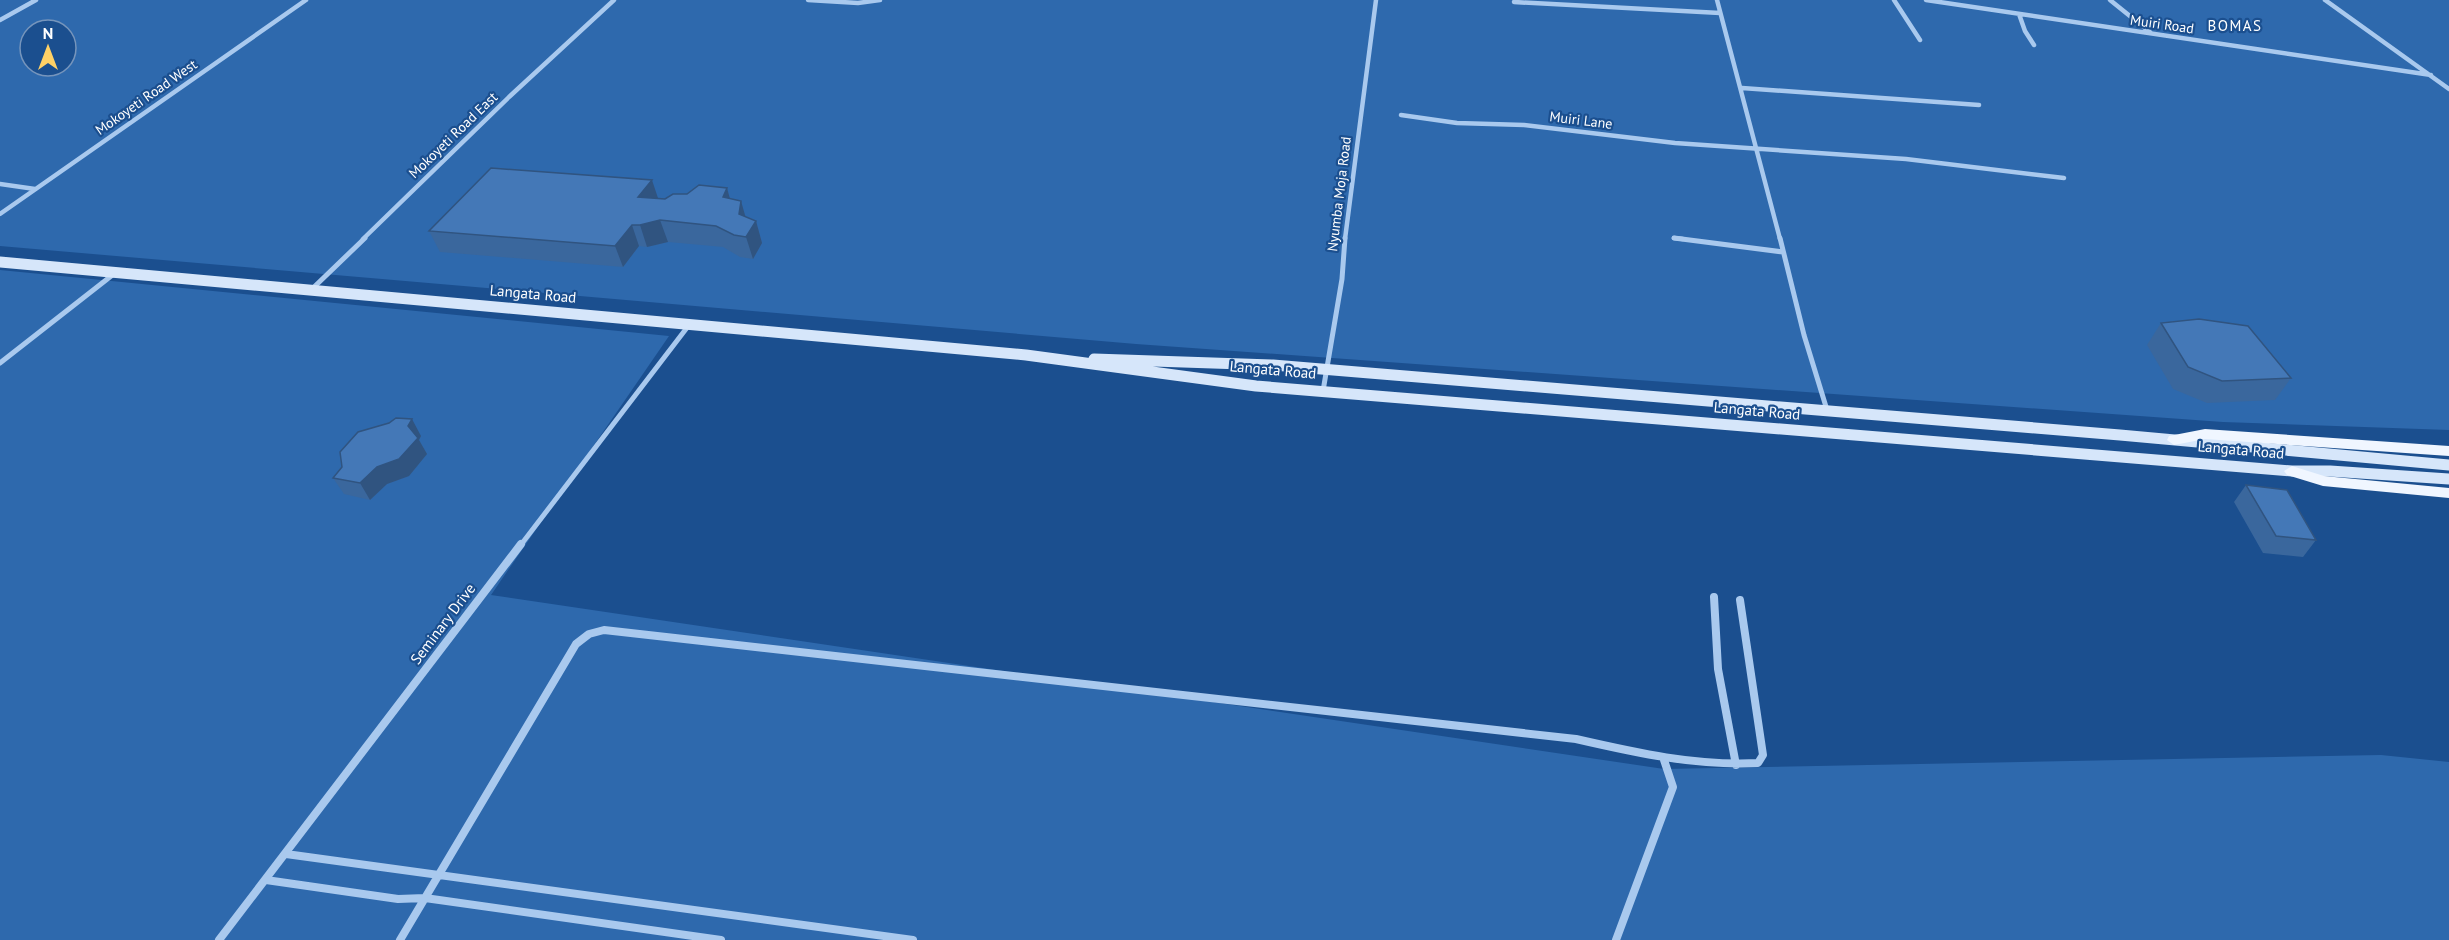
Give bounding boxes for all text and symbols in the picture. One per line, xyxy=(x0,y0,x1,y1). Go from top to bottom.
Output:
street label: Muiri Road xyxy=(2129,11,2195,37)
district label: BOMAS xyxy=(2207,16,2263,35)
north arrow xyxy=(18,18,78,78)
text: N xyxy=(43,23,53,43)
street label: Mokoyeti Road West xyxy=(92,55,201,139)
street label: Mokoyeti Road East xyxy=(405,88,501,182)
street label: Muiri Lane xyxy=(1548,107,1614,133)
street label: Nyumba Moja Road xyxy=(1323,135,1355,253)
street label: Langata Road xyxy=(489,280,577,307)
street label: Langata Road xyxy=(1229,356,1317,383)
street label: Langata Road xyxy=(1713,397,1801,424)
street label: Langata Road xyxy=(2197,436,2285,463)
street label: Seminary Drive xyxy=(406,579,479,668)

